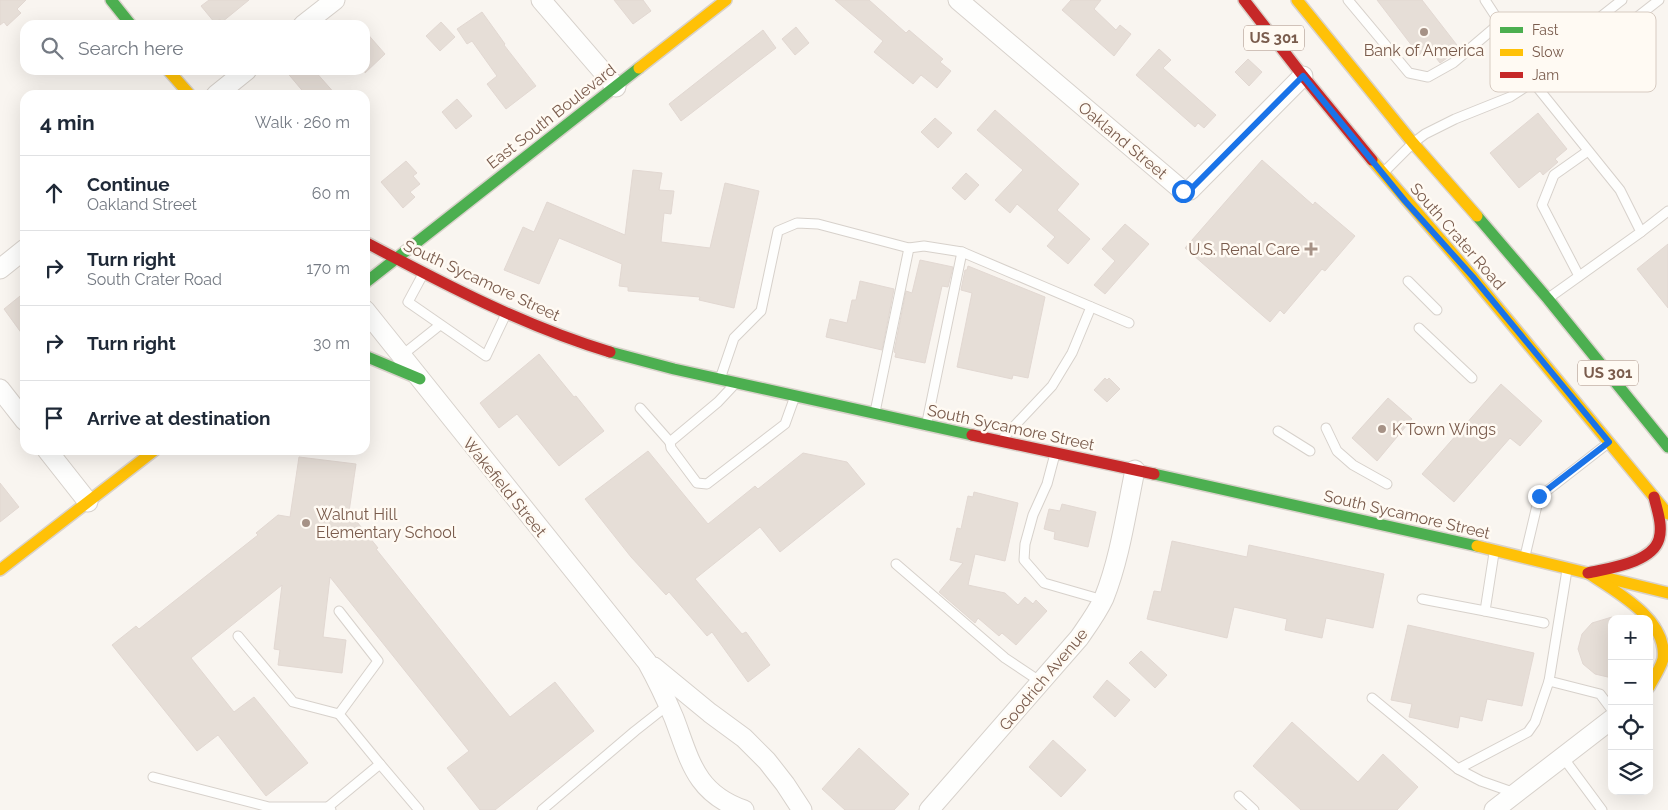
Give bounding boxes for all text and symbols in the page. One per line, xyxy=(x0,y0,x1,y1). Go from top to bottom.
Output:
legend xyxy=(1490,12,1656,92)
search box xyxy=(20,20,370,75)
text: Fast xyxy=(1532,22,1559,38)
road number: US 301 xyxy=(1244,26,1304,50)
marker: Bank of America xyxy=(1418,26,1430,38)
icon: search xyxy=(38,34,66,62)
text: Search here xyxy=(78,37,184,59)
place label: Bank of America xyxy=(1364,41,1484,60)
text: Slow xyxy=(1532,44,1564,60)
street label: East South Boulevard xyxy=(483,60,620,173)
text: Jam xyxy=(1532,67,1559,83)
street label: Oakland Street xyxy=(1074,98,1171,183)
text: 4 min xyxy=(40,110,95,135)
text: Walk · 260 m xyxy=(255,113,350,132)
text: Continue xyxy=(87,173,170,195)
icon: ahead xyxy=(40,179,68,207)
street label: South Crater Road xyxy=(1406,179,1509,294)
route start xyxy=(1172,180,1195,203)
text: 60 m xyxy=(312,184,350,203)
text: Oakland Street xyxy=(87,195,197,214)
street label: South Sycamore Street xyxy=(401,236,564,325)
place label: U.S. Renal Care xyxy=(1188,240,1300,259)
marker: U.S. Renal Care xyxy=(1304,242,1318,256)
text: Turn right xyxy=(87,248,176,270)
icon: right xyxy=(40,254,68,282)
text: 170 m xyxy=(306,259,350,278)
text: South Crater Road xyxy=(87,270,222,289)
icon: right xyxy=(40,329,68,357)
text: Turn right xyxy=(87,332,176,354)
text: 30 m xyxy=(313,334,350,353)
road number: US 301 xyxy=(1578,360,1638,386)
street label: South Sycamore Street xyxy=(926,400,1097,455)
icon: arrive xyxy=(40,404,68,432)
text: Arrive at destination xyxy=(87,407,271,429)
place label: K Town Wings xyxy=(1392,420,1496,439)
marker: K Town Wings xyxy=(1376,423,1388,435)
street label: Wakefield Street xyxy=(459,434,551,541)
route end xyxy=(1528,485,1551,508)
street label: South Sycamore Street xyxy=(1322,486,1493,543)
place label: Walnut Hill Elementary School xyxy=(316,505,457,542)
marker: Walnut Hill Elementary School xyxy=(300,517,312,529)
map controls xyxy=(1608,615,1653,795)
button: + xyxy=(1608,615,1653,660)
street label: Goodrich Avenue xyxy=(995,624,1092,734)
button: − xyxy=(1608,660,1653,705)
button: locate xyxy=(1608,705,1653,750)
button: layers xyxy=(1608,750,1653,795)

